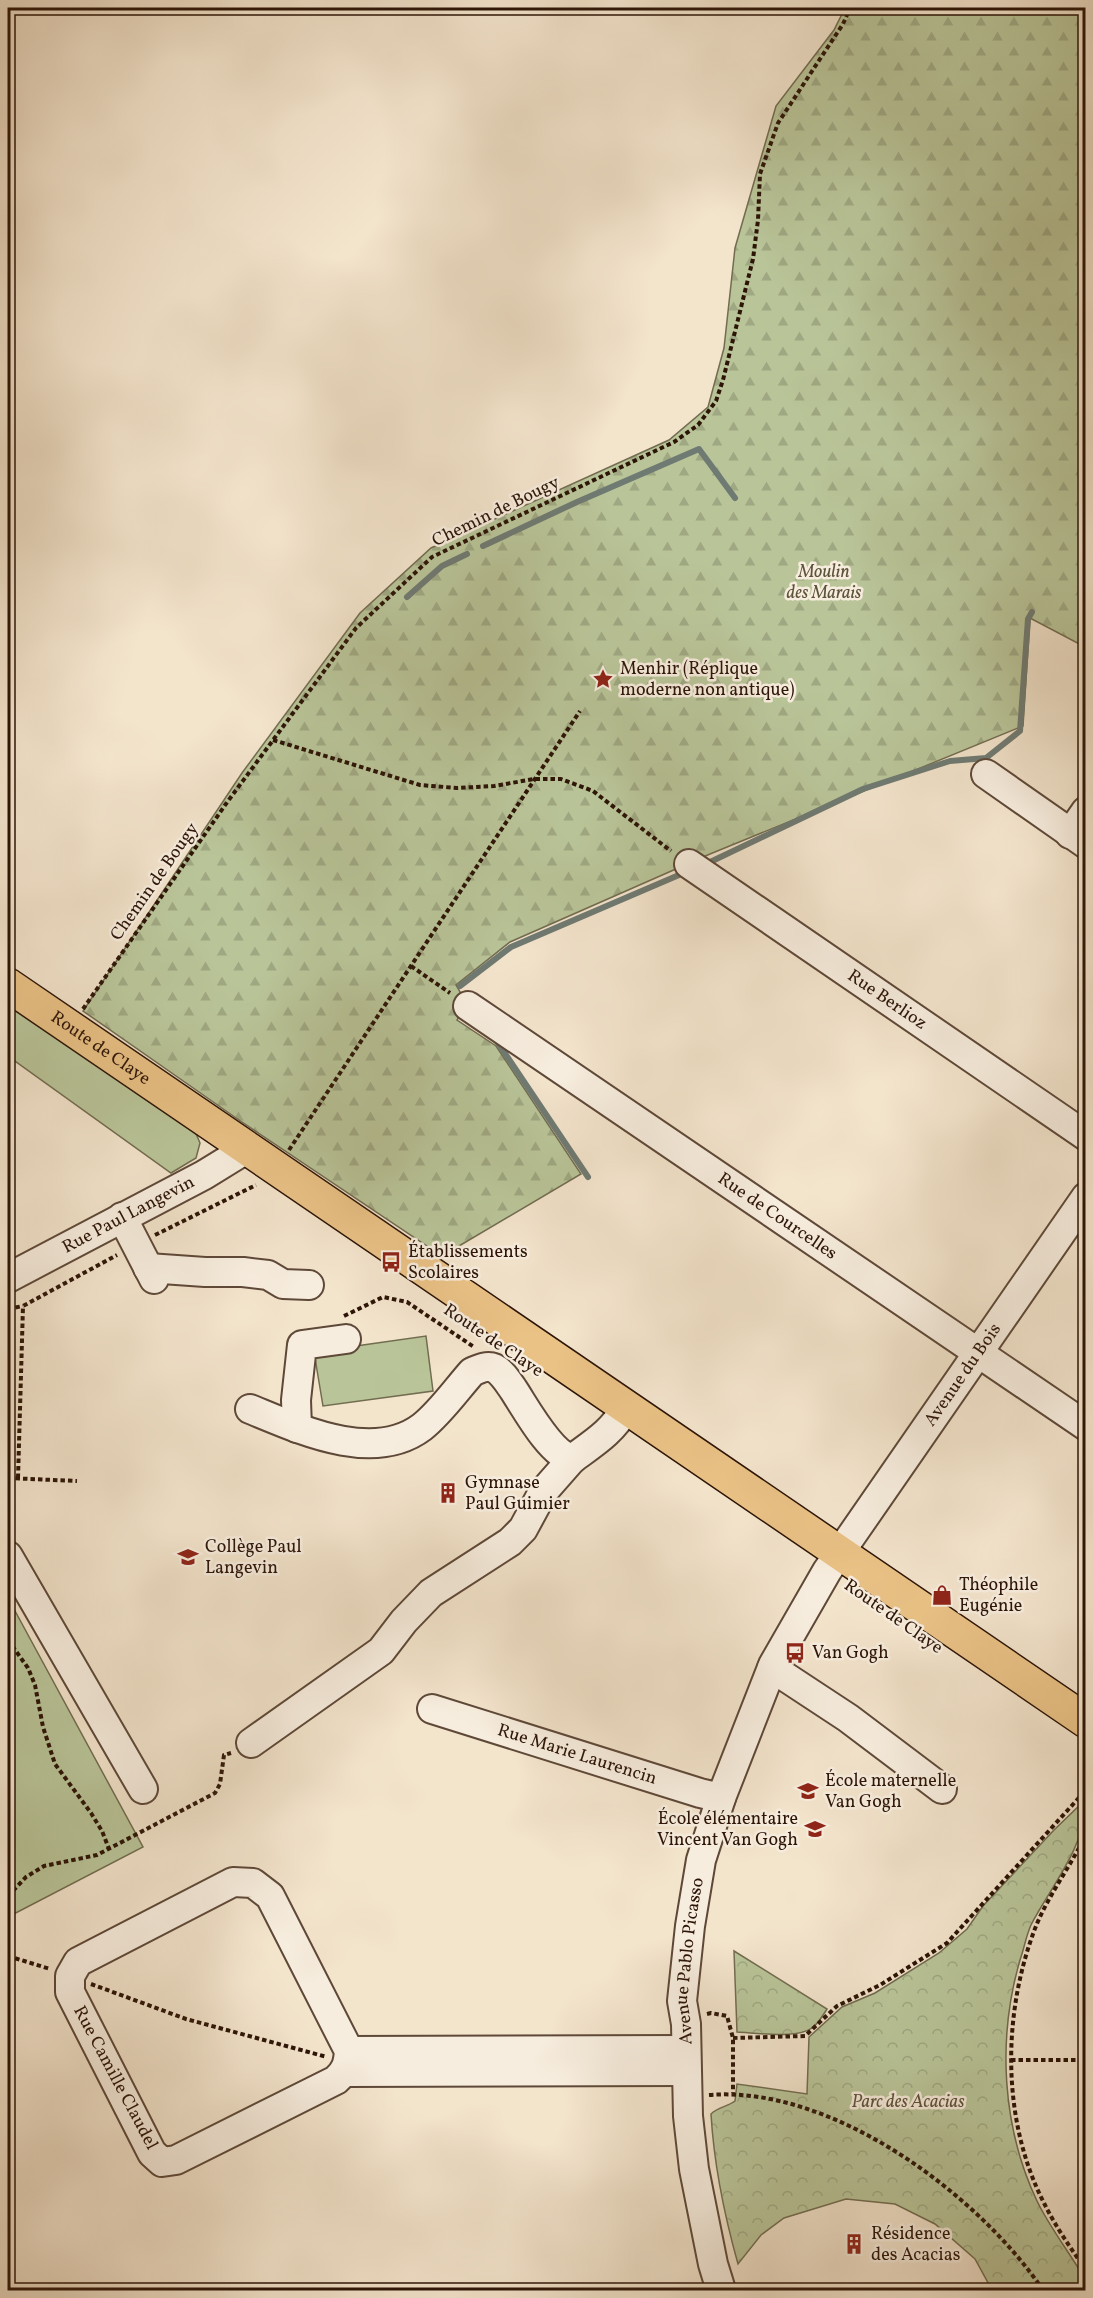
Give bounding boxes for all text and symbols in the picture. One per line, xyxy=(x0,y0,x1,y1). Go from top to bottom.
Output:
street label: Chemin de Bougy xyxy=(428,470,564,554)
park label: Moulin des Marais xyxy=(787,560,862,606)
place label: Menhir (Réplique moderne non antique) xyxy=(620,657,794,703)
place icon: Menhir (Réplique moderne non antique) xyxy=(591,667,615,691)
street label: Chemin de Bougy xyxy=(105,818,205,946)
street label: Rue Berlioz xyxy=(842,964,932,1036)
street label: Route de Claye xyxy=(46,1005,155,1091)
street label: Rue de Courcelles xyxy=(713,1167,842,1266)
street label: Rue Paul Langevin xyxy=(58,1170,199,1260)
place label: Établissements Scolaires xyxy=(408,1240,528,1286)
bus stop icon: Établissements Scolaires xyxy=(379,1250,403,1274)
street label: Route de Claye xyxy=(438,1298,548,1384)
street label: Avenue du Bois xyxy=(918,1318,1007,1432)
place label: Gymnase Paul Guimier xyxy=(465,1471,570,1517)
building icon: Gymnase Paul Guimier xyxy=(436,1481,460,1505)
place label: Collège Paul Langevin xyxy=(205,1535,302,1581)
school or university icon: Collège Paul Langevin xyxy=(176,1545,200,1569)
place label: Théophile Eugénie xyxy=(959,1573,1038,1619)
street label: Route de Claye xyxy=(838,1574,948,1660)
shop icon: Théophile Eugénie xyxy=(930,1583,954,1607)
bus stop icon: Van Gogh xyxy=(783,1641,807,1665)
place label: Van Gogh xyxy=(812,1641,889,1666)
street label: Rue Marie Laurencin xyxy=(494,1718,660,1791)
place label: École maternelle Van Gogh xyxy=(825,1769,956,1815)
school or university icon: École maternelle Van Gogh xyxy=(796,1779,820,1803)
place label: École élémentaire Vincent Van Gogh xyxy=(657,1807,798,1853)
school or university icon: École élémentaire Vincent Van Gogh xyxy=(803,1817,827,1841)
street label: Avenue Pablo Picasso xyxy=(669,1876,710,2045)
street label: Rue Camille Claudel xyxy=(66,2002,164,2154)
park label: Parc des Acacias xyxy=(851,2090,965,2115)
place label: Résidence des Acacias xyxy=(871,2222,960,2268)
building icon: Résidence des Acacias xyxy=(842,2232,866,2256)

